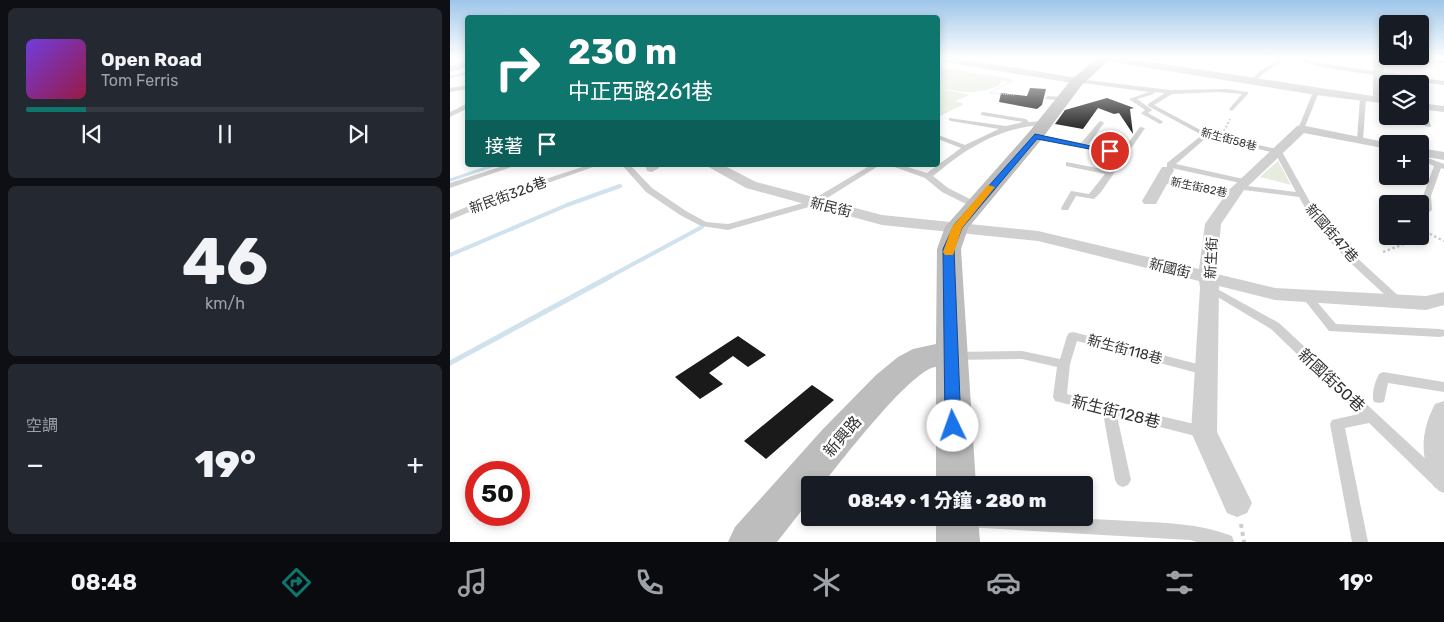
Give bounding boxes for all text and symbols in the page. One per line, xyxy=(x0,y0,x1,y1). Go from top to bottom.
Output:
map controls xyxy=(1379,15,1429,245)
button: sound xyxy=(1379,15,1429,65)
text: 230 m xyxy=(568,31,677,73)
icon: right xyxy=(485,35,550,100)
text: Open Road xyxy=(101,48,202,71)
text: Tom Ferris xyxy=(101,71,178,90)
button: layers xyxy=(1379,75,1429,125)
text: 中正西路261巷 xyxy=(568,78,713,105)
icon: previous xyxy=(78,120,106,148)
icon: pause xyxy=(211,120,239,148)
icon: next xyxy=(344,120,372,148)
street label: 新生街58巷 xyxy=(1199,126,1258,153)
icon: arrive xyxy=(533,130,561,158)
pin xyxy=(1089,130,1131,172)
text: 接著 xyxy=(485,135,523,158)
button: + xyxy=(1379,135,1429,185)
icon: arrive xyxy=(1096,137,1124,165)
street label: 新民街326巷 xyxy=(467,174,549,217)
street label: 新生街82巷 xyxy=(1169,175,1228,200)
street label: 新民街 xyxy=(808,194,853,221)
button: − xyxy=(1379,195,1429,245)
street label: 新國街47巷 xyxy=(1302,201,1362,266)
text: 46 xyxy=(182,223,268,300)
street label: 新生街 xyxy=(1202,237,1221,279)
street label: 新國街 xyxy=(1147,255,1192,282)
text: km/h xyxy=(205,294,245,313)
street label: 新生街118巷 xyxy=(1086,331,1164,368)
street label: 新國街50巷 xyxy=(1295,345,1369,416)
street label: 新生街128巷 xyxy=(1070,391,1162,432)
position arrow xyxy=(926,399,978,451)
street label: 新興路 xyxy=(819,412,865,461)
text: 空調 xyxy=(26,416,58,435)
text: 19° xyxy=(195,441,256,487)
text: − xyxy=(26,448,44,481)
text: + xyxy=(407,448,424,481)
speed limit sign: 50 xyxy=(465,461,530,526)
text: 08:49 · 1 分鐘 · 280 m xyxy=(848,489,1046,512)
icon: directions xyxy=(279,565,314,600)
icon: music xyxy=(455,565,490,600)
icon: phone xyxy=(632,565,667,600)
icon: climate xyxy=(809,565,844,600)
icon: car xyxy=(986,565,1021,600)
icon: filters xyxy=(1162,565,1197,600)
text: 08:48 xyxy=(71,569,137,596)
text: 19° xyxy=(1339,569,1373,596)

